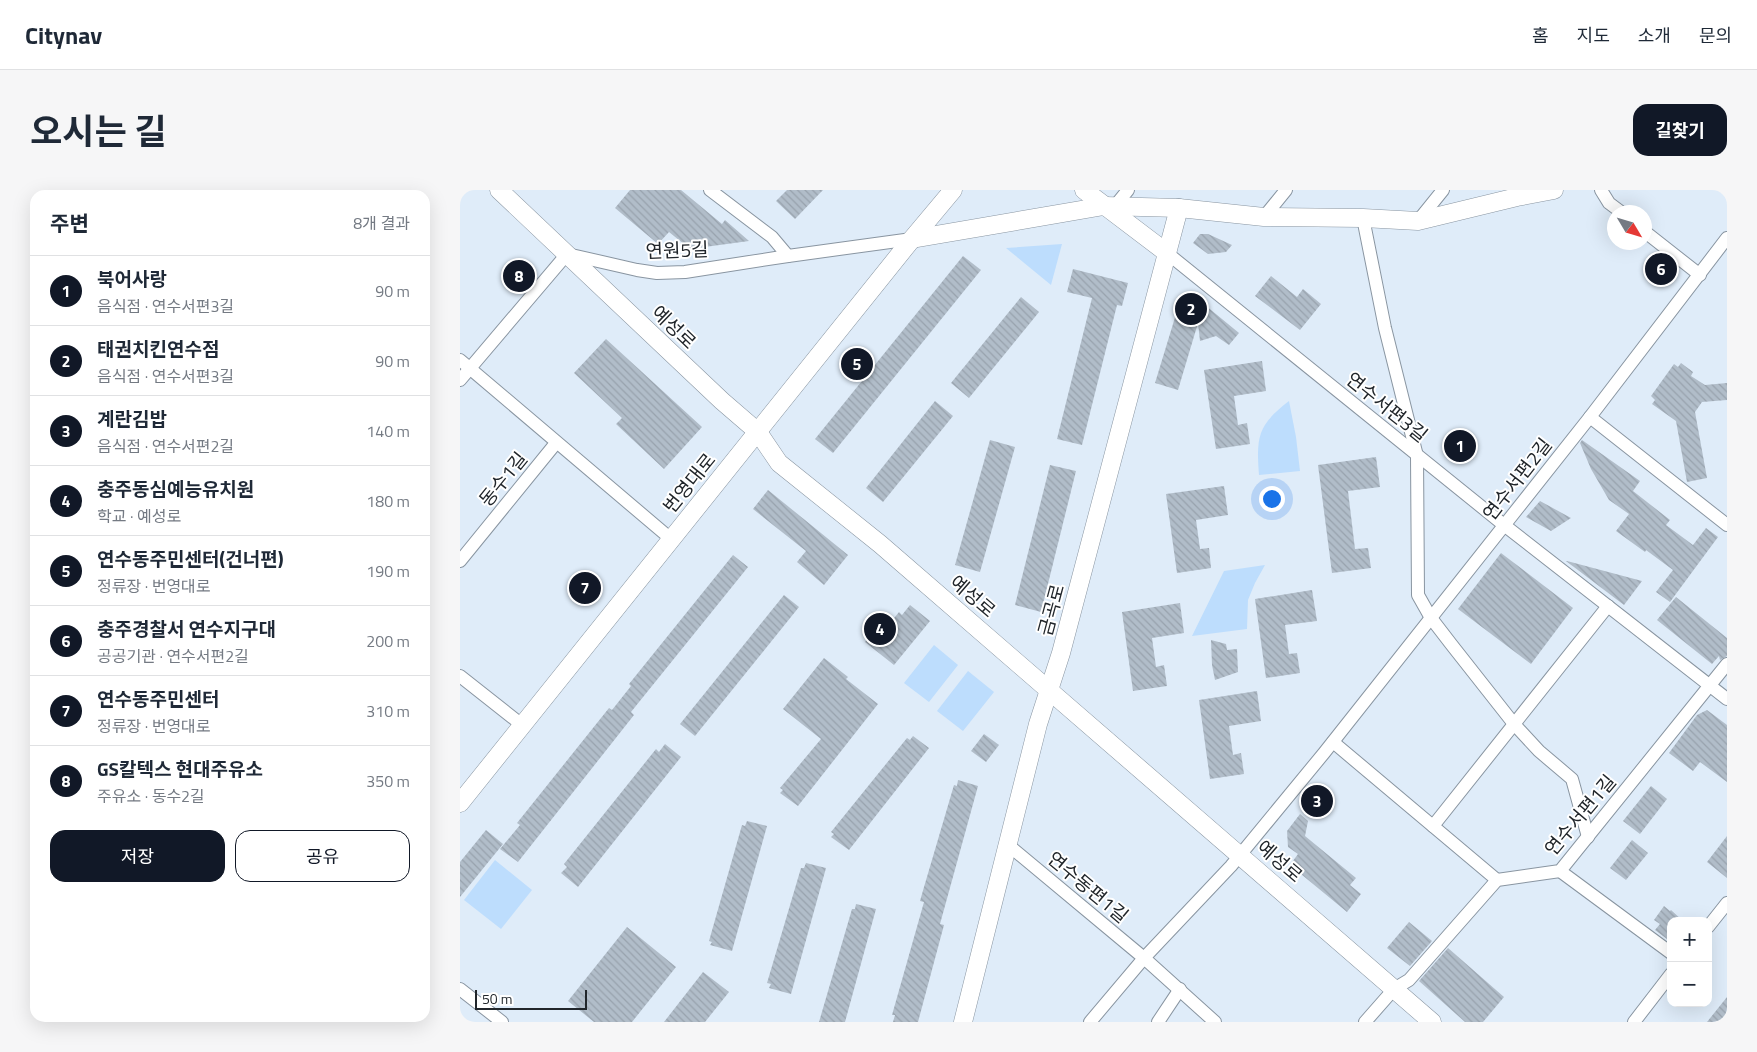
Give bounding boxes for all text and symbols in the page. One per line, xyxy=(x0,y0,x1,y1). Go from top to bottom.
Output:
text: Citynav xyxy=(25,17,102,53)
text: 홈 xyxy=(1532,22,1549,49)
text: 지도 xyxy=(1577,22,1610,49)
text: 소개 xyxy=(1638,22,1671,49)
text: 문의 xyxy=(1699,22,1732,49)
text: 오시는 길 xyxy=(30,104,167,158)
button: 길찾기 xyxy=(1633,104,1727,156)
north arrow xyxy=(1607,205,1652,250)
text: 주변 xyxy=(50,207,89,239)
text: 8개 결과 xyxy=(353,211,410,235)
street label: 연원5길 xyxy=(645,234,709,265)
pin: 6 xyxy=(1645,250,1677,288)
pin: 8 xyxy=(503,257,535,295)
text: 북어사랑 xyxy=(97,264,167,293)
text: 1 xyxy=(62,279,70,303)
text: 90 m xyxy=(375,279,410,303)
pin: 2 xyxy=(1175,290,1207,328)
text: 음식점 · 연수서편3길 xyxy=(97,294,234,318)
street label: 예성로 xyxy=(645,298,703,355)
text: 태권치킨연수점 xyxy=(97,334,219,363)
pin: 5 xyxy=(841,345,873,383)
text: 2 xyxy=(62,349,70,373)
text: 90 m xyxy=(375,349,410,373)
text: 음식점 · 연수서편3길 xyxy=(97,364,234,388)
street label: 연수서편3길 xyxy=(1340,364,1435,449)
text: 계란김밥 xyxy=(97,404,167,433)
text: 3 xyxy=(62,419,70,443)
text: 140 m xyxy=(366,419,410,443)
pin: 1 xyxy=(1444,427,1476,465)
street label: 연수서편2길 xyxy=(1475,431,1558,526)
text: 음식점 · 연수서편2길 xyxy=(97,434,234,458)
street label: 동수1길 xyxy=(471,445,534,512)
street label: 번영대로 xyxy=(655,446,722,519)
text: 충주동심예능유치원 xyxy=(97,474,254,503)
your location xyxy=(1259,486,1285,512)
text: 4 xyxy=(62,489,70,513)
text: 180 m xyxy=(366,489,410,513)
text: 학교 · 예성로 xyxy=(97,504,181,528)
text: 연수동주민센터(건너편) xyxy=(97,544,284,573)
text: 5 xyxy=(62,559,70,583)
text: 190 m xyxy=(366,559,410,583)
street label: 예성로 xyxy=(944,567,1003,624)
pin: 7 xyxy=(569,569,601,607)
text: 정류장 · 번영대로 xyxy=(97,574,211,598)
street label: 금곡로 xyxy=(1030,581,1071,639)
pin: 4 xyxy=(864,610,896,648)
text: 충주경찰서 연수지구대 xyxy=(97,614,276,643)
text: 6 xyxy=(62,629,70,653)
text: 200 m xyxy=(366,629,410,653)
text: 공공기관 · 연수서편2길 xyxy=(97,644,249,668)
text: 연수동주민센터 xyxy=(97,684,219,713)
text: 7 xyxy=(62,699,70,723)
text: 310 m xyxy=(366,699,410,723)
text: 정류장 · 번영대로 xyxy=(97,714,211,738)
text: GS칼텍스 현대주유소 xyxy=(97,754,263,783)
street label: 연수서편1길 xyxy=(1537,768,1622,862)
text: 8 xyxy=(62,769,70,793)
text: 350 m xyxy=(366,769,410,793)
pin: 3 xyxy=(1301,782,1333,820)
text: 주유소 · 동수2길 xyxy=(97,784,205,808)
button: 저장 xyxy=(50,830,225,882)
button: 공유 xyxy=(235,830,410,882)
street label: 예성로 xyxy=(1251,832,1310,889)
street label: 연수동편1길 xyxy=(1041,844,1135,929)
map controls xyxy=(1667,917,1712,1007)
button: + xyxy=(1667,917,1712,962)
button: − xyxy=(1667,962,1712,1007)
scale bar xyxy=(475,987,588,1010)
text: 50 m xyxy=(482,988,512,1009)

